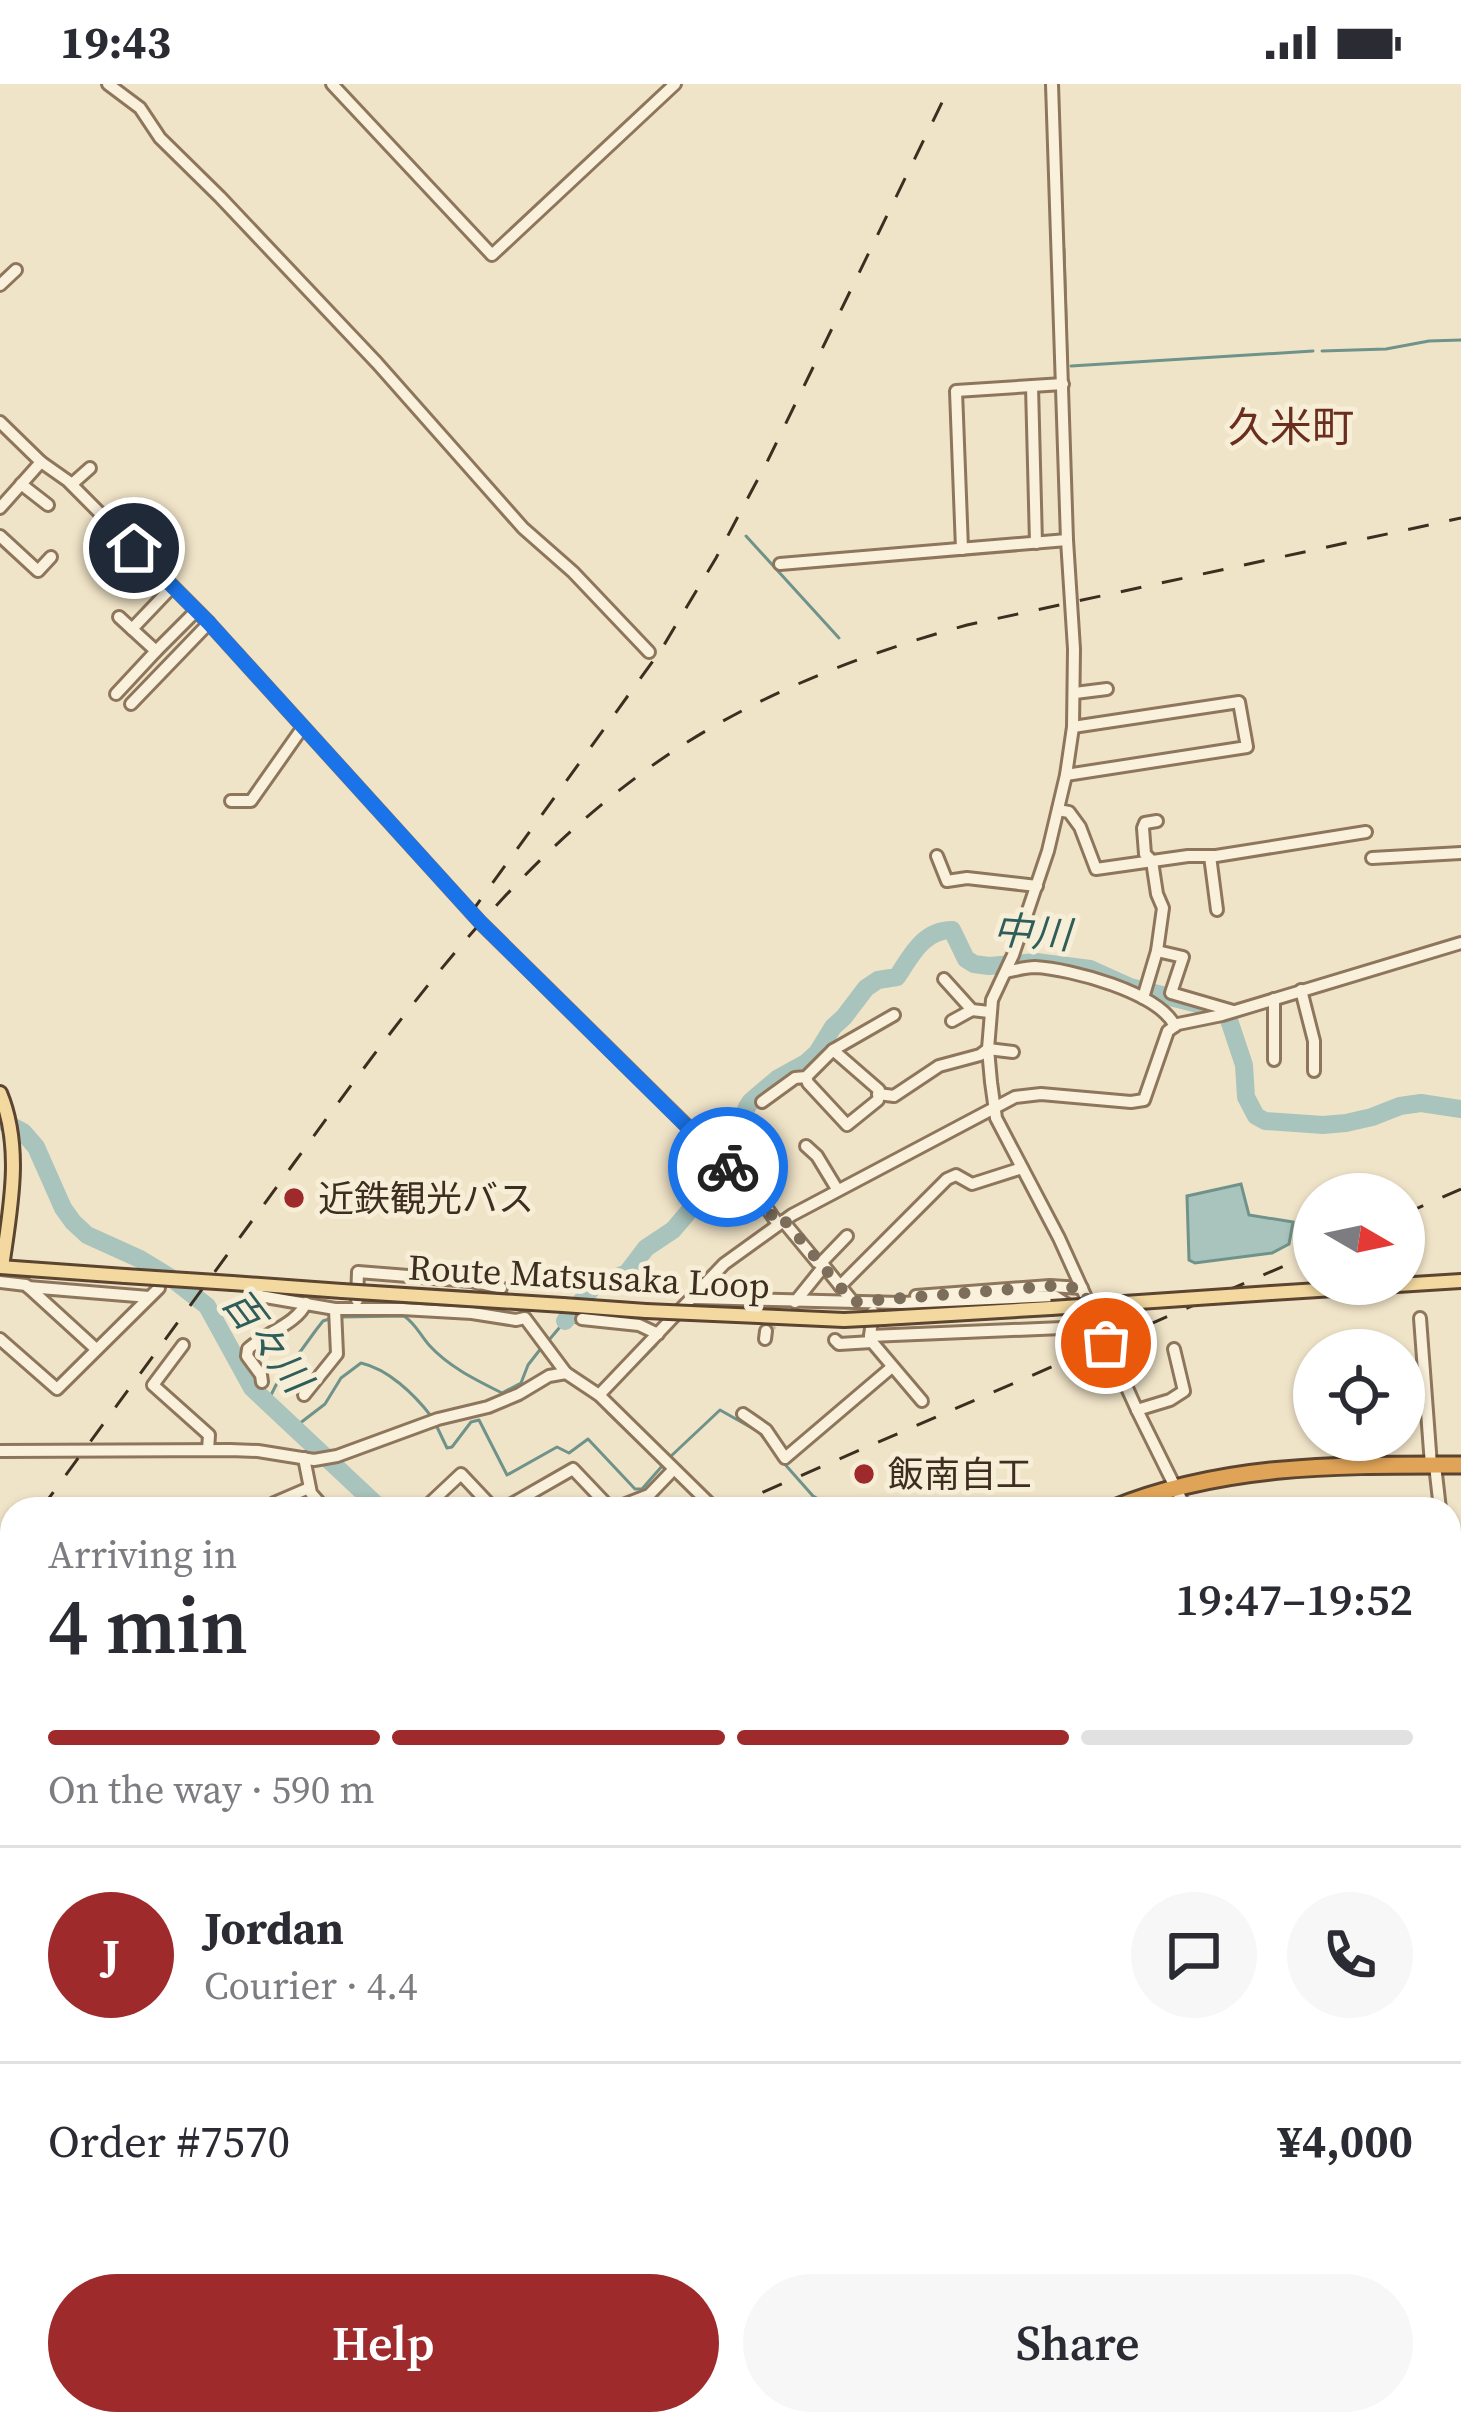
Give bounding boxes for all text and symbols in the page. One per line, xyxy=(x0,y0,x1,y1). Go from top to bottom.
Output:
text: 19:43 xyxy=(60,11,171,73)
district label: 久米町 xyxy=(1228,398,1354,456)
pin xyxy=(83,497,185,599)
icon: home xyxy=(101,515,167,581)
water label: 中川 xyxy=(991,903,1077,962)
courier xyxy=(668,1107,788,1227)
icon: bike xyxy=(695,1134,761,1200)
north arrow xyxy=(1293,1173,1425,1305)
map controls xyxy=(1293,1173,1425,1461)
place label: 近鉄観光バス xyxy=(318,1174,534,1223)
marker: 近鉄観光バス xyxy=(281,1185,307,1211)
street label: Route Matsusaka Loop xyxy=(407,1243,771,1310)
water label: 百々川 xyxy=(210,1278,325,1406)
pin xyxy=(1055,1292,1157,1394)
icon: bag xyxy=(1073,1310,1139,1376)
button: locate xyxy=(1293,1329,1425,1461)
place label: 飯南自工 xyxy=(888,1450,1032,1499)
marker: 飯南自工 xyxy=(851,1461,877,1487)
text: Arriving in xyxy=(48,1528,237,1581)
text: 19:47–19:52 xyxy=(1175,1568,1413,1630)
text: 4 min xyxy=(48,1572,248,1679)
text: On the way · 590 m xyxy=(48,1763,375,1816)
button: chat xyxy=(1131,1892,1257,2018)
button: phone xyxy=(1287,1892,1413,2018)
text: Jordan xyxy=(204,1897,344,1959)
text: J xyxy=(102,1924,120,1986)
text: Courier · 4.4 xyxy=(204,1959,417,2012)
text: Order #7570 xyxy=(48,2110,290,2172)
text: ¥4,000 xyxy=(1278,2110,1413,2172)
button: Help xyxy=(48,2274,719,2412)
button: Share xyxy=(743,2274,1413,2412)

